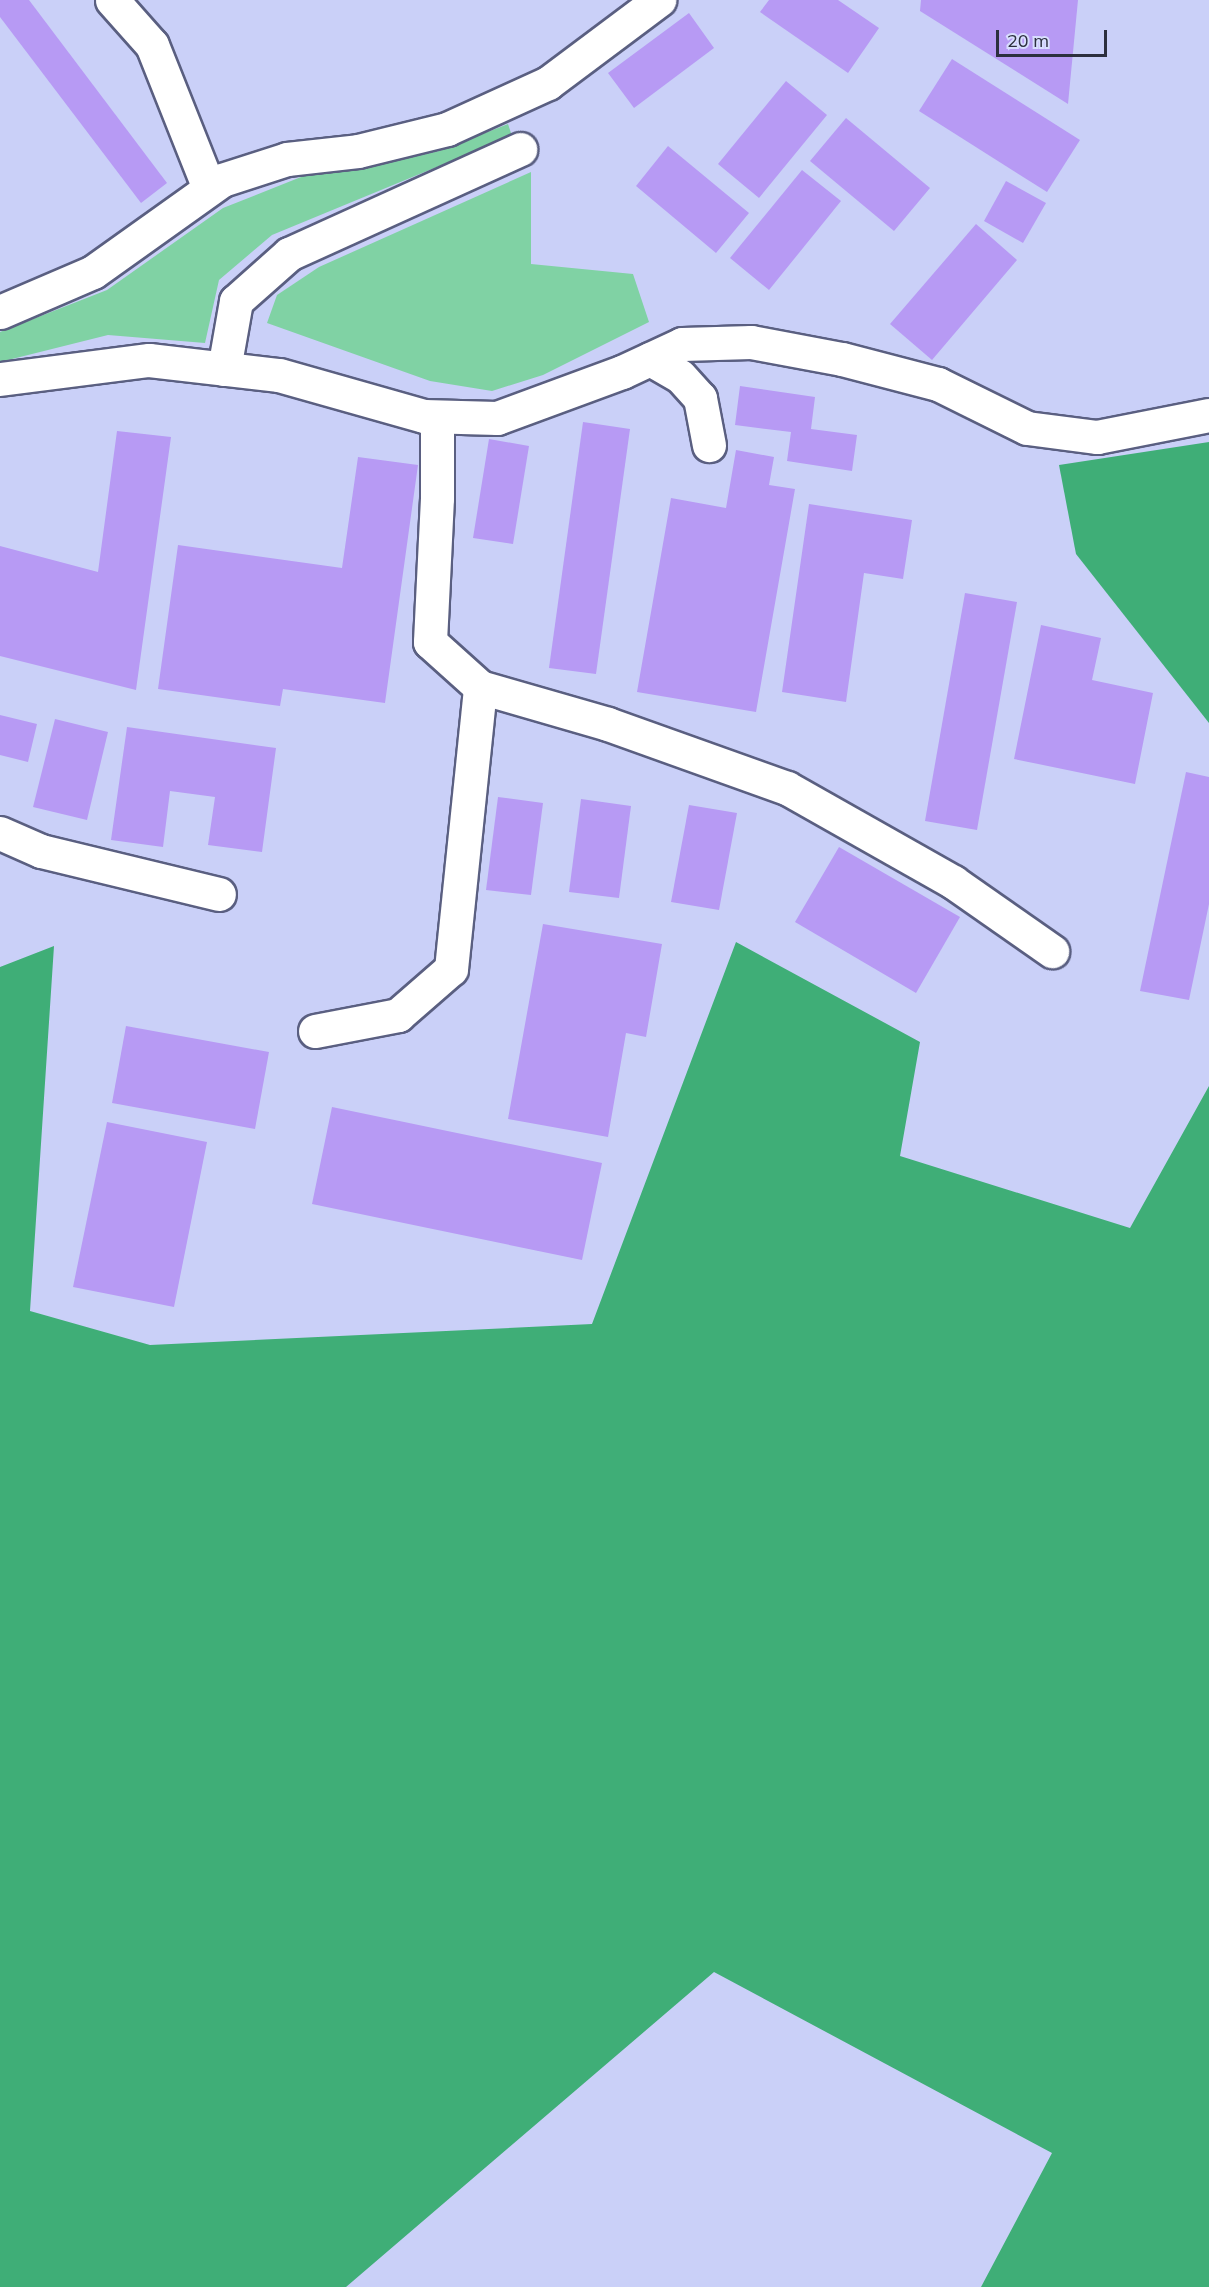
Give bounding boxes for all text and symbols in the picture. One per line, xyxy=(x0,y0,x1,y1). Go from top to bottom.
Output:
scale bar xyxy=(999,18,1110,56)
text: 20 m xyxy=(1007,29,1049,52)

